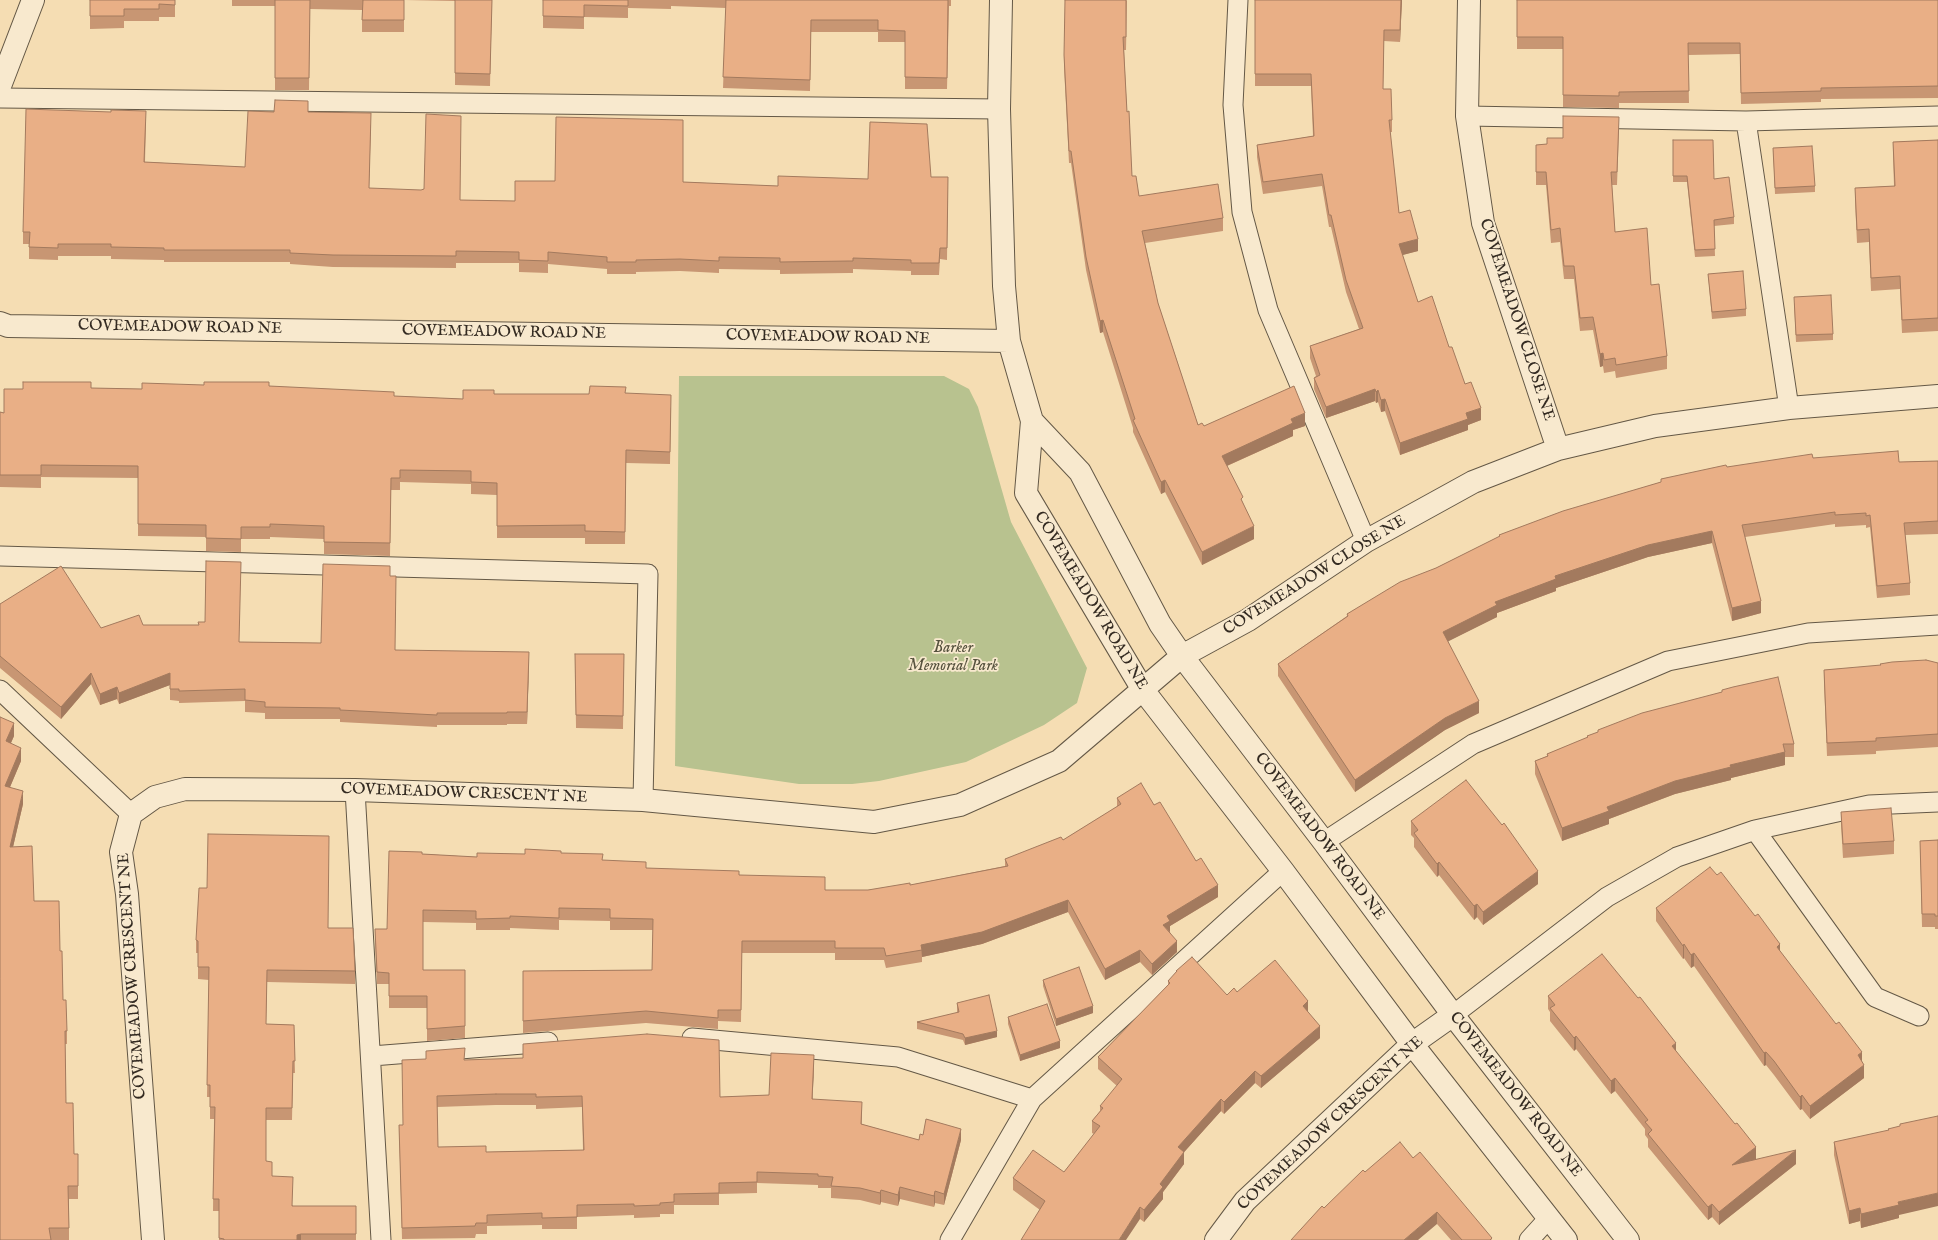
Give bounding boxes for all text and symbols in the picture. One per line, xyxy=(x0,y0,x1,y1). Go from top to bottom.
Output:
street label: COVEMEADOW CLOSE NE xyxy=(1474,216,1558,424)
street label: COVEMEADOW ROAD NE xyxy=(78,317,282,339)
street label: COVEMEADOW ROAD NE xyxy=(402,322,606,344)
street label: COVEMEADOW ROAD NE xyxy=(726,327,930,349)
street label: COVEMEADOW ROAD NE xyxy=(1029,508,1151,694)
street label: COVEMEADOW CLOSE NE xyxy=(1220,512,1410,640)
park label: Barker Memorial Park xyxy=(908,639,998,677)
street label: COVEMEADOW ROAD NE xyxy=(1250,750,1388,924)
street label: COVEMEADOW CRESCENT NE xyxy=(340,780,588,808)
street label: COVEMEADOW CRESCENT NE xyxy=(115,852,151,1100)
street label: COVEMEADOW ROAD NE xyxy=(1444,1008,1586,1182)
street label: COVEMEADOW CRESCENT NE xyxy=(1234,1033,1428,1215)

